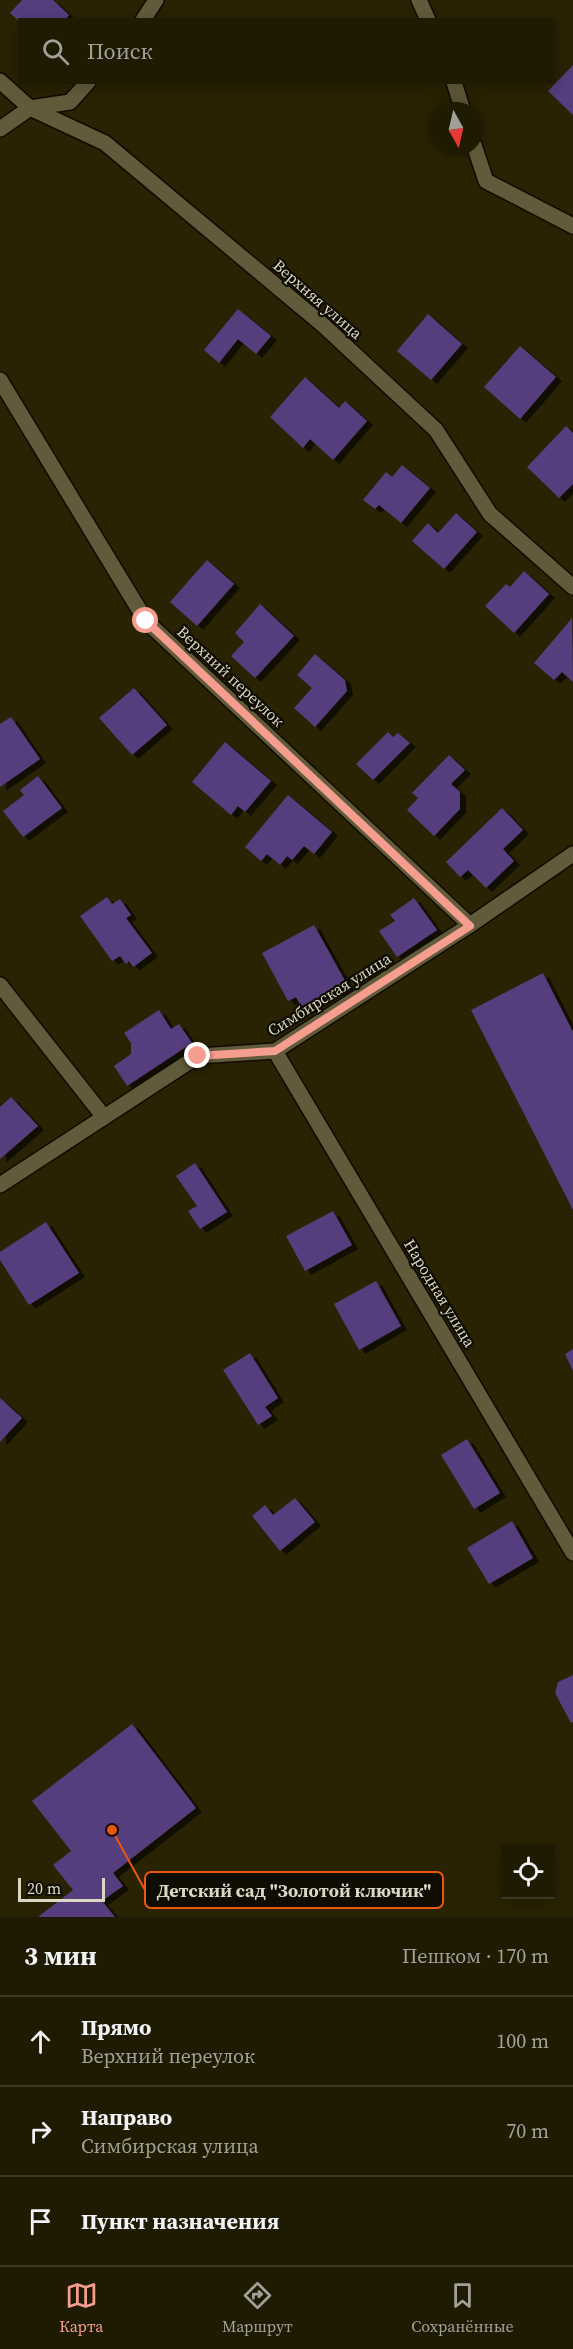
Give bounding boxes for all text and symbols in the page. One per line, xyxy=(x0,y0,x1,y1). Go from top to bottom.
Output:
search box xyxy=(18,18,555,84)
icon: search xyxy=(39,35,72,68)
text: Поиск xyxy=(87,36,153,66)
north arrow xyxy=(429,102,483,156)
street label: Верхняя улица xyxy=(269,254,368,344)
route start xyxy=(132,607,158,633)
street label: Верхний переулок xyxy=(173,620,290,732)
street label: Симбирская улица xyxy=(263,947,396,1041)
route end xyxy=(184,1042,210,1068)
street label: Народная улица xyxy=(399,1235,481,1352)
map controls xyxy=(501,1845,555,1899)
button: locate xyxy=(501,1845,555,1899)
callout: Детский сад "Золотой ключик" xyxy=(145,1872,443,1908)
scale bar xyxy=(18,1875,105,1902)
text: 20 m xyxy=(27,1877,61,1899)
text: Детский сад "Золотой ключик" xyxy=(157,1878,431,1903)
text: 3 мин xyxy=(24,1938,97,1974)
text: Пешком · 170 m xyxy=(402,1942,549,1970)
text: Прямо xyxy=(81,2012,151,2042)
icon: ahead xyxy=(24,2025,57,2058)
text: 100 m xyxy=(496,2027,549,2055)
text: Верхний переулок xyxy=(81,2042,255,2070)
text: Направо xyxy=(81,2102,172,2132)
icon: right xyxy=(24,2115,57,2148)
text: 70 m xyxy=(506,2117,549,2145)
text: Симбирская улица xyxy=(81,2132,259,2160)
icon: arrive xyxy=(24,2205,57,2238)
text: Пункт назначения xyxy=(81,2206,279,2236)
tab: Карта xyxy=(59,2279,103,2337)
tab: Маршрут xyxy=(222,2279,293,2337)
tab: Сохранённые xyxy=(411,2279,514,2337)

